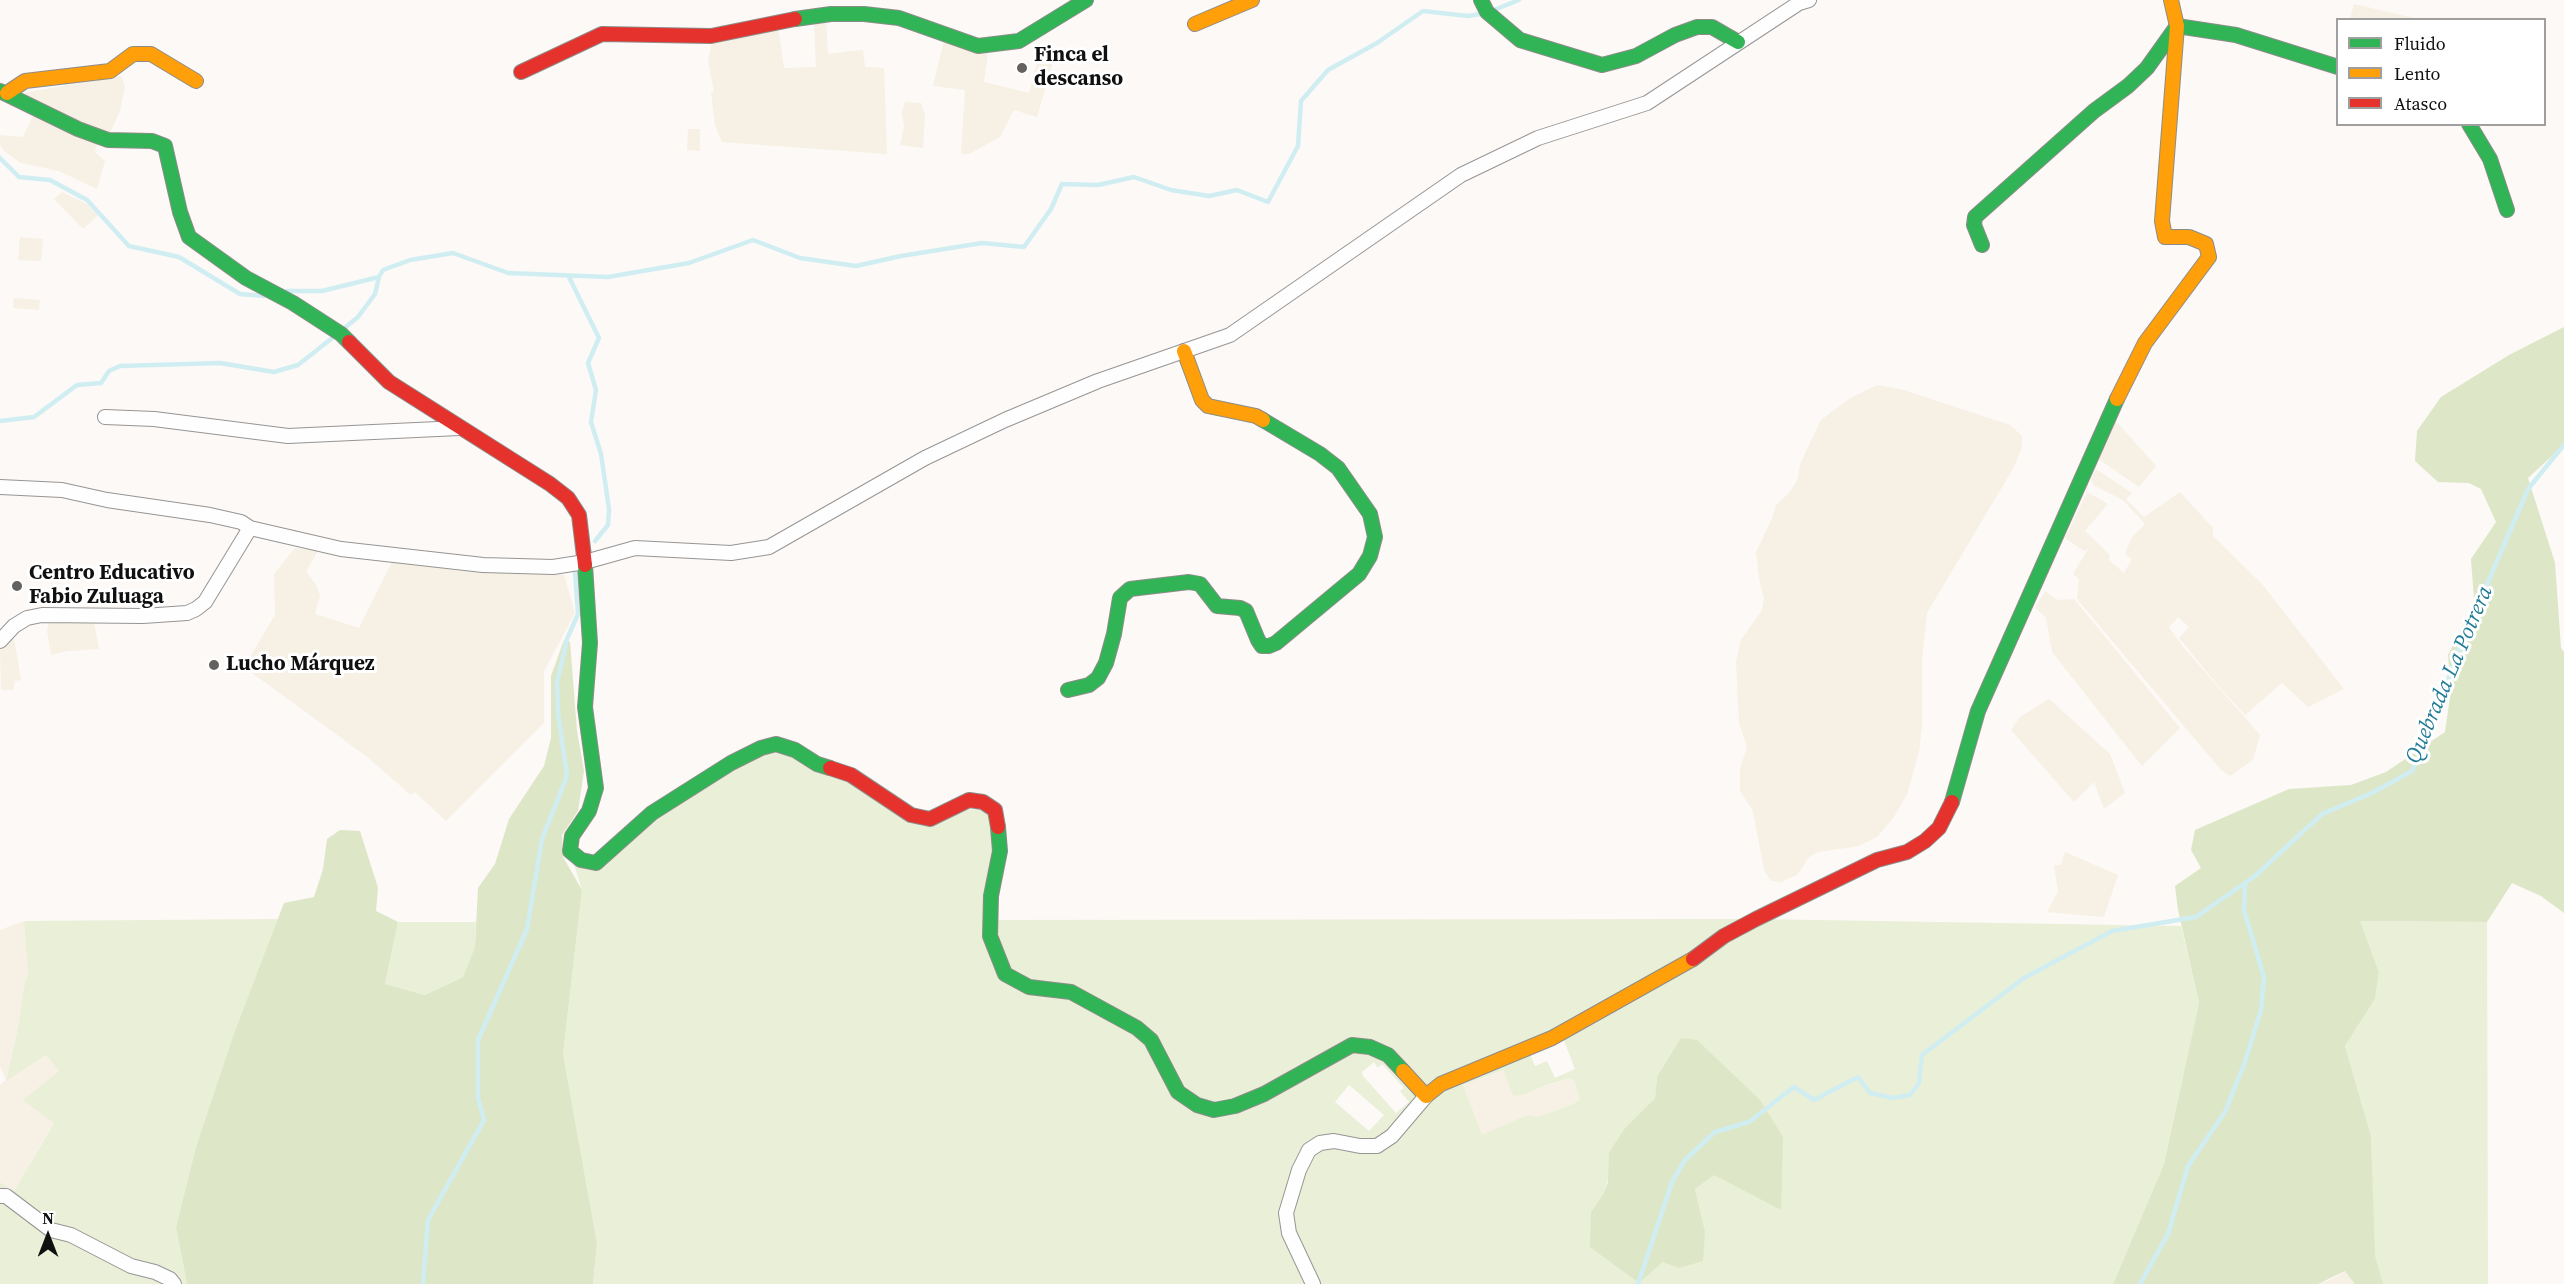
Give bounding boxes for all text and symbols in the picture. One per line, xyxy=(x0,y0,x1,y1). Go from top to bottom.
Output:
legend xyxy=(2336,18,2546,126)
text: Fluido xyxy=(2394,31,2446,56)
place label: Finca el descanso xyxy=(1034,43,1123,93)
marker: Finca el descanso xyxy=(1015,61,1029,75)
text: Lento xyxy=(2394,61,2440,86)
text: Atasco xyxy=(2394,91,2447,116)
place label: Centro Educativo Fabio Zuluaga xyxy=(29,561,195,611)
marker: Centro Educativo Fabio Zuluaga xyxy=(10,579,24,593)
water label: Quebrada La Potrera xyxy=(2401,582,2499,768)
place label: Lucho Márquez xyxy=(226,652,375,678)
marker: Lucho Márquez xyxy=(207,658,221,672)
north arrow xyxy=(18,1206,78,1266)
text: N xyxy=(42,1207,54,1229)

